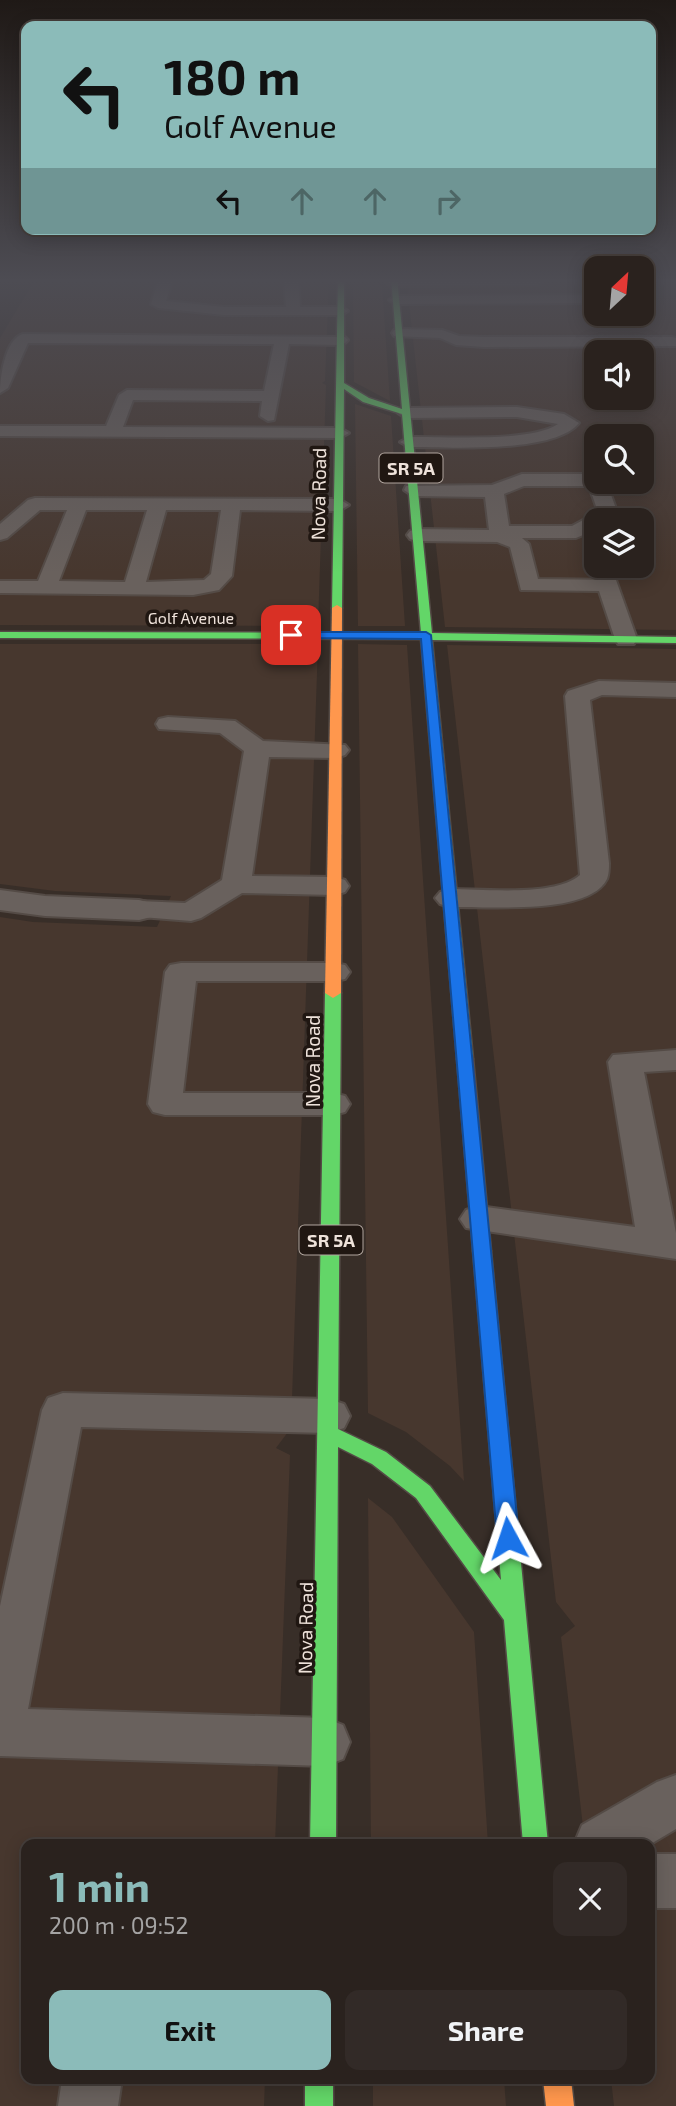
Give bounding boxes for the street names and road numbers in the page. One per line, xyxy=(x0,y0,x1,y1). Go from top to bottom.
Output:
street label: Nova Road xyxy=(306,448,330,540)
road number: SR 5A xyxy=(380,454,442,482)
street label: Golf Avenue xyxy=(148,608,234,627)
street label: Nova Road xyxy=(301,1015,324,1107)
road number: SR 5A xyxy=(300,1226,362,1254)
street label: Nova Road xyxy=(293,1582,317,1674)

